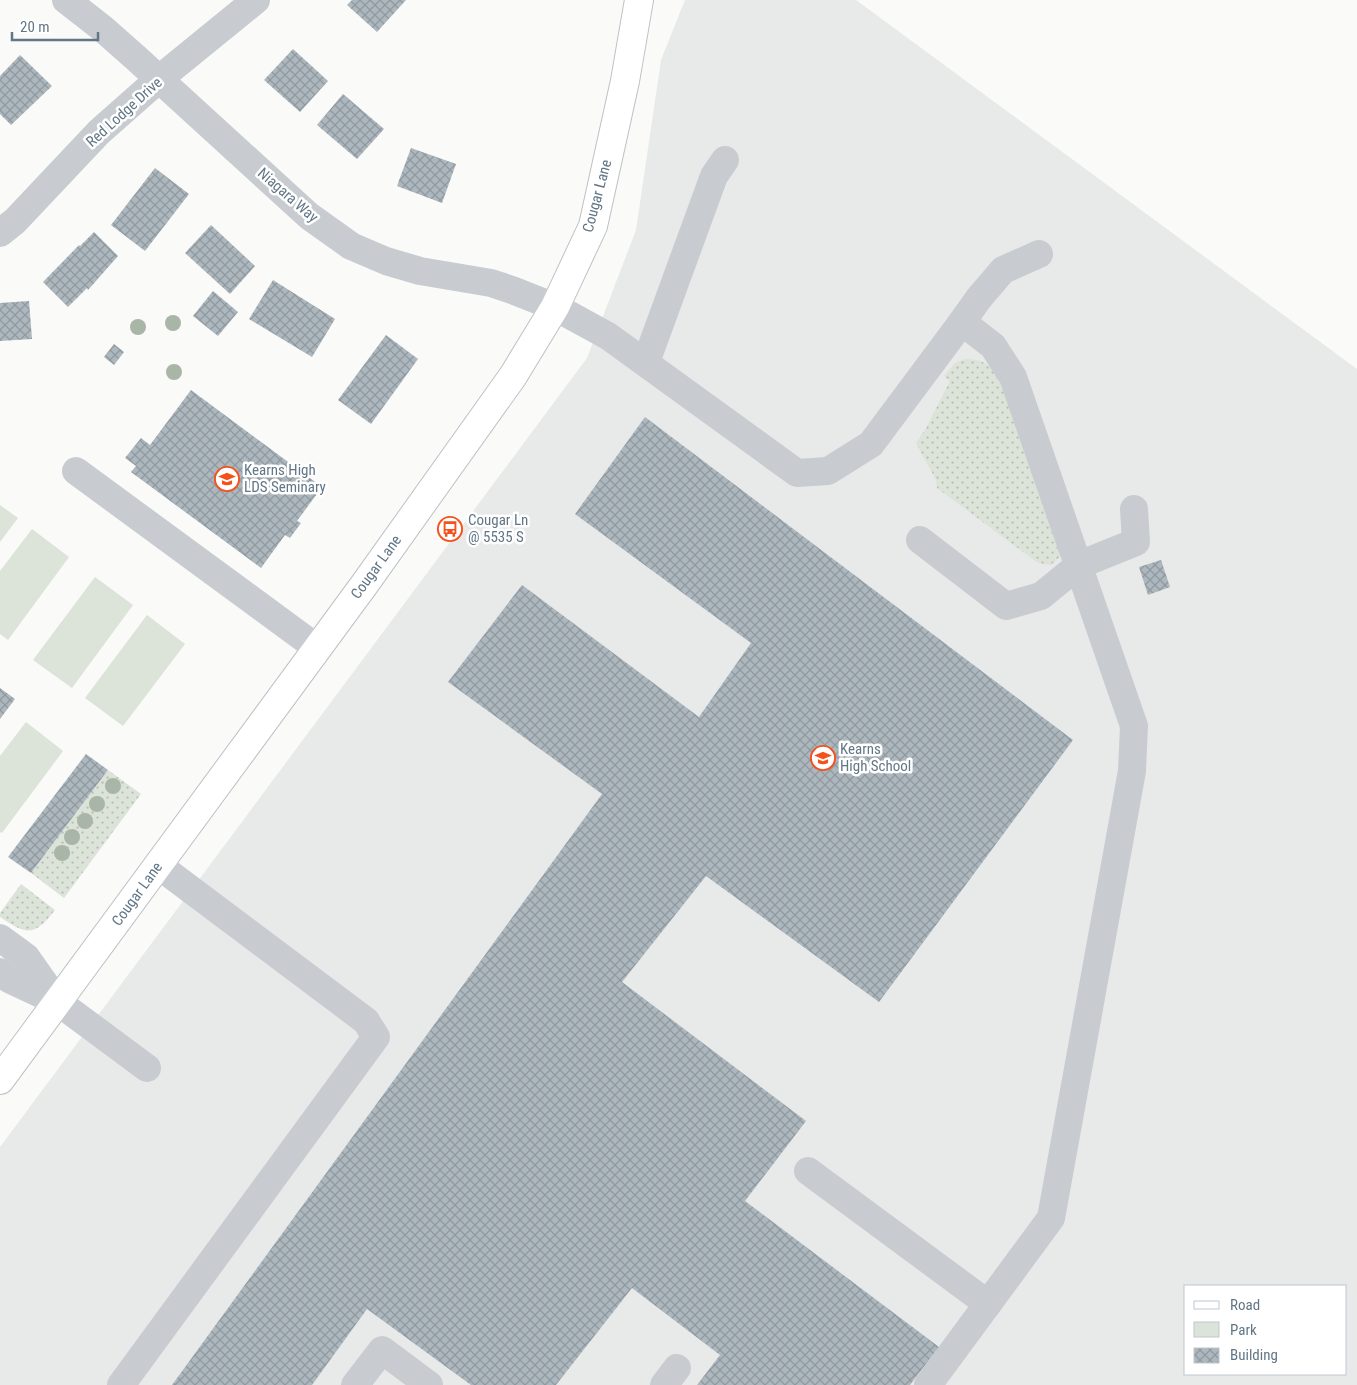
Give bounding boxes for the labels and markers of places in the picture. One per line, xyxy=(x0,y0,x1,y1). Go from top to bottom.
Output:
place label: Kearns High LDS Seminary xyxy=(244,461,326,496)
school or university icon: Kearns High LDS Seminary xyxy=(214,466,240,492)
place label: Cougar Ln @ 5535 S xyxy=(468,511,528,546)
bus stop icon: Cougar Ln @ 5535 S xyxy=(437,516,463,542)
place label: Kearns High School xyxy=(840,740,911,775)
school or university icon: Kearns High School xyxy=(810,745,836,771)

